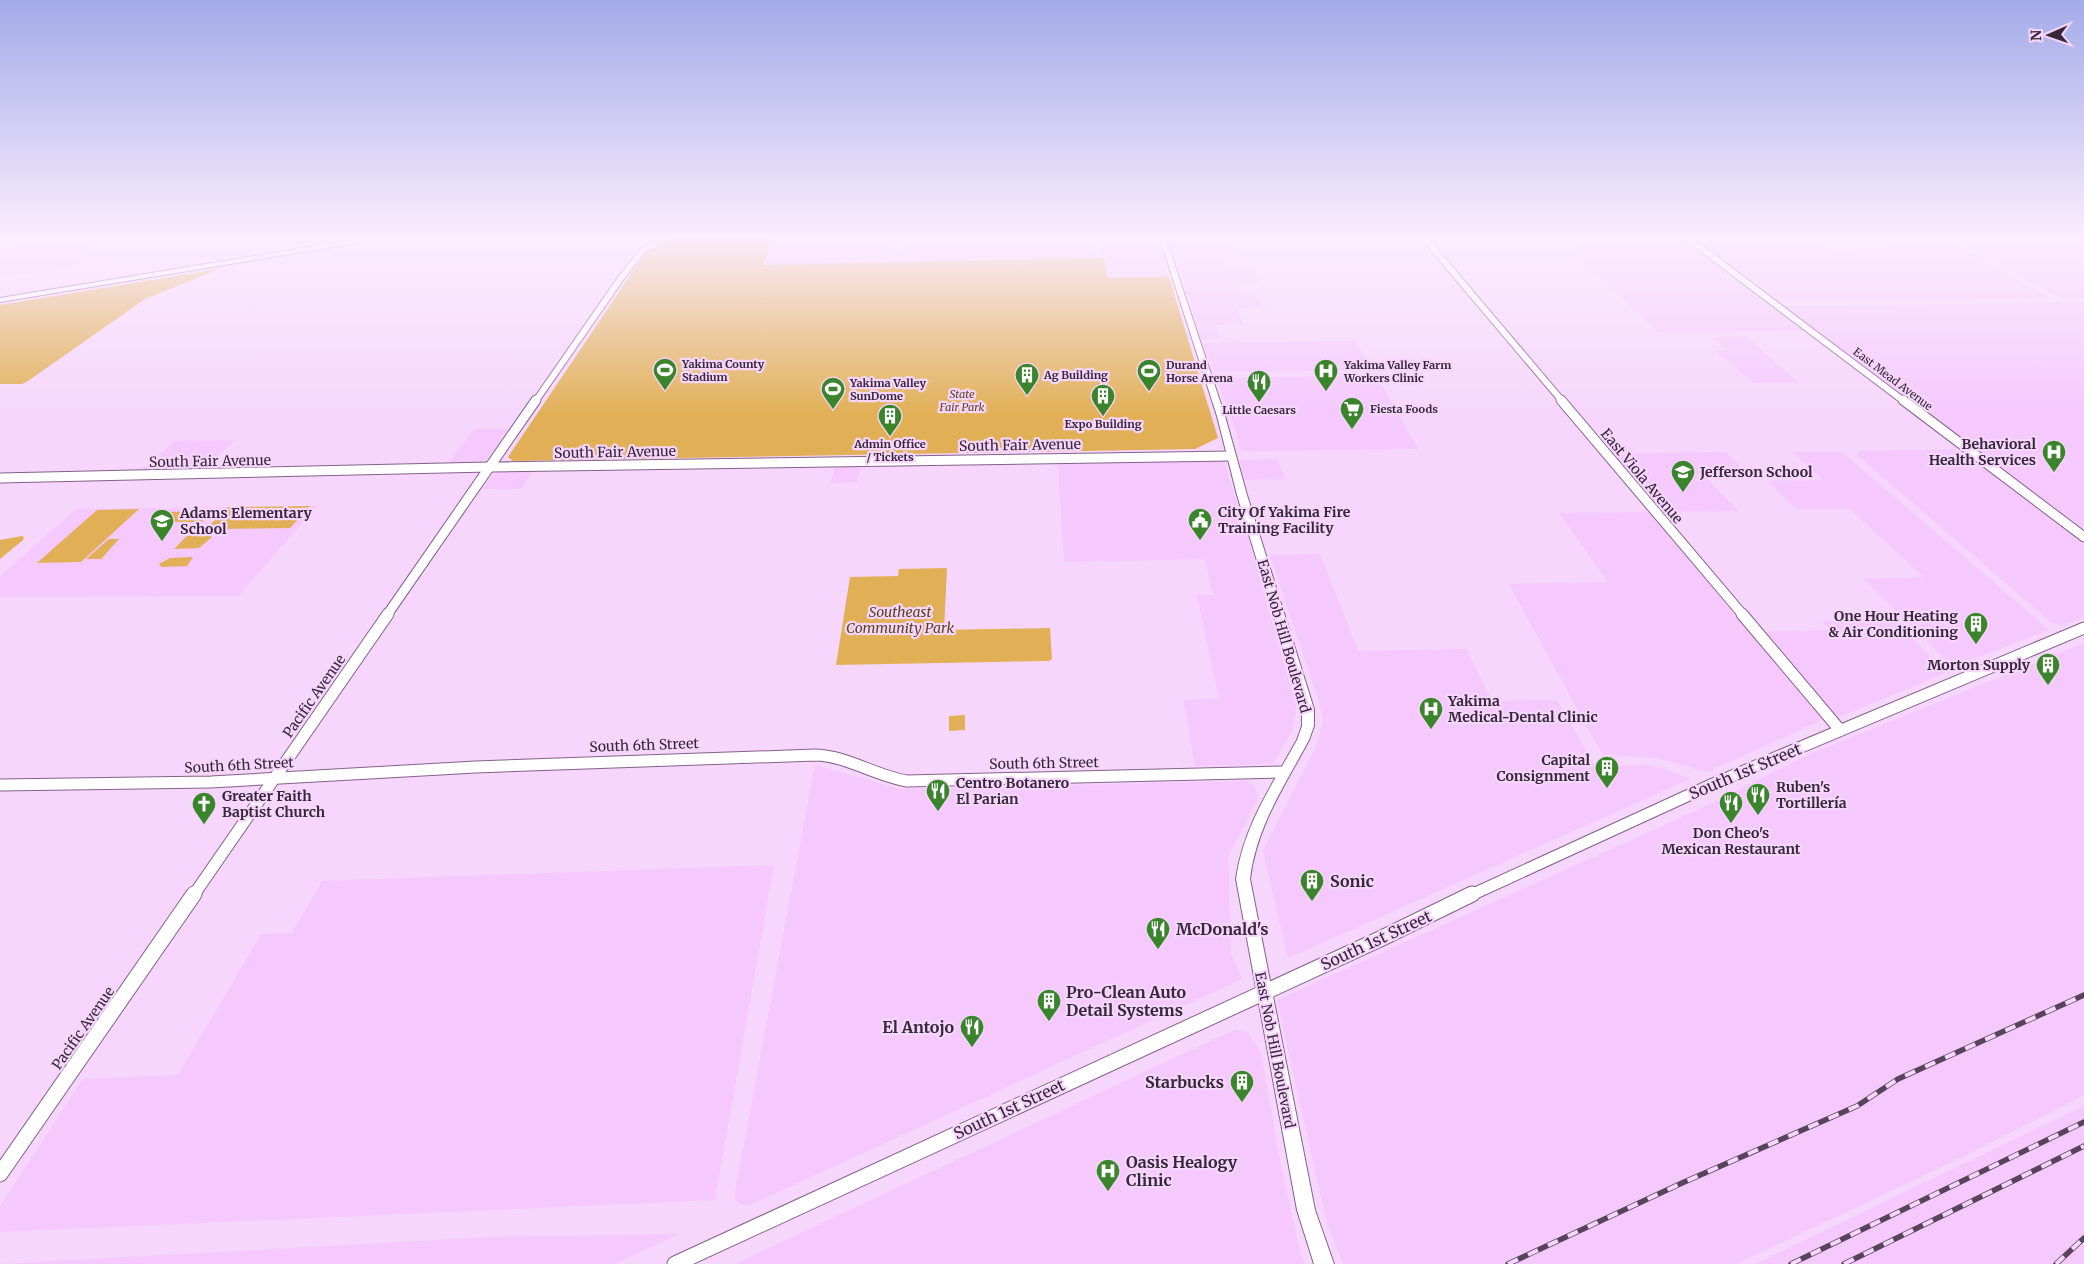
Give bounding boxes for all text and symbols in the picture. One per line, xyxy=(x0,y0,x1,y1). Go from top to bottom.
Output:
north arrow xyxy=(2024,10,2074,60)
text: N xyxy=(2027,30,2045,41)
street label: East Mead Avenue xyxy=(1850,345,1936,414)
sports icon: Yakima County Stadium xyxy=(652,357,678,391)
place label: Yakima County Stadium xyxy=(681,357,765,384)
sports icon: Durand Horse Arena xyxy=(1136,358,1162,392)
place label: Durand Horse Arena xyxy=(1166,358,1233,385)
hospital icon: Yakima Valley Farm Workers Clinic xyxy=(1313,358,1339,392)
place label: Yakima Valley Farm Workers Clinic xyxy=(1343,358,1451,385)
building icon: Ag Building xyxy=(1014,362,1040,396)
place label: Ag Building xyxy=(1043,368,1108,382)
restaurant icon: Little Caesars xyxy=(1246,369,1272,403)
sports icon: Yakima Valley SunDome xyxy=(820,376,846,410)
place label: Yakima Valley SunDome xyxy=(849,376,926,403)
building icon: Expo Building xyxy=(1090,383,1116,417)
park label: State Fair Park xyxy=(938,387,985,414)
supermarket icon: Fiesta Foods xyxy=(1339,396,1365,430)
place label: Fiesta Foods xyxy=(1370,402,1438,416)
building icon: Admin Office / Tickets xyxy=(877,403,903,437)
place label: Little Caesars xyxy=(1222,403,1296,417)
place label: Expo Building xyxy=(1064,417,1142,431)
street label: East Viola Avenue xyxy=(1597,425,1687,527)
street label: South Fair Avenue xyxy=(959,435,1081,455)
place label: Behavioral Health Services xyxy=(1929,435,2036,469)
place label: Admin Office / Tickets xyxy=(853,437,926,464)
hospital icon: Behavioral Health Services xyxy=(2041,439,2067,473)
street label: South Fair Avenue xyxy=(554,442,676,462)
street label: South Fair Avenue xyxy=(149,451,271,471)
school or university icon: Jefferson School xyxy=(1670,459,1696,493)
place label: Jefferson School xyxy=(1699,463,1813,481)
place label: City Of Yakima Fire Training Facility xyxy=(1218,503,1351,537)
place label: Adams Elementary School xyxy=(179,504,312,538)
public building icon: City Of Yakima Fire Training Facility xyxy=(1187,507,1213,541)
school or university icon: Adams Elementary School xyxy=(149,508,175,542)
street label: East Nob Hill Boulevard xyxy=(1253,557,1315,715)
park label: Southeast Community Park xyxy=(846,603,954,637)
place label: One Hour Heating & Air Conditioning xyxy=(1828,607,1958,641)
building icon: One Hour Heating & Air Conditioning xyxy=(1963,611,1989,645)
street label: Pacific Avenue xyxy=(279,651,349,741)
building icon: Morton Supply xyxy=(2035,652,2061,686)
place label: Morton Supply xyxy=(1927,656,2031,674)
place label: Yakima Medical-Dental Clinic xyxy=(1447,692,1598,726)
hospital icon: Yakima Medical-Dental Clinic xyxy=(1418,696,1444,730)
street label: South 6th Street xyxy=(589,734,700,756)
street label: South 1st Street xyxy=(1686,738,1805,804)
place label: Capital Consignment xyxy=(1496,751,1590,785)
street label: South 6th Street xyxy=(184,753,295,777)
street label: South 6th Street xyxy=(989,753,1099,773)
building icon: Capital Consignment xyxy=(1594,755,1620,789)
place label: Centro Botanero El Parian xyxy=(956,774,1069,808)
restaurant icon: Centro Botanero El Parian xyxy=(925,778,951,812)
place label: Ruben's Tortillería xyxy=(1776,778,1847,812)
restaurant icon: Ruben's Tortillería xyxy=(1745,782,1771,816)
place label: Greater Faith Baptist Church xyxy=(222,787,326,821)
restaurant icon: Don Cheo's Mexican Restaurant xyxy=(1718,790,1744,824)
church icon: Greater Faith Baptist Church xyxy=(191,791,217,825)
place label: Don Cheo's Mexican Restaurant xyxy=(1661,824,1801,858)
building icon: Sonic xyxy=(1299,868,1325,902)
place label: Sonic xyxy=(1330,871,1374,891)
street label: South 1st Street xyxy=(1317,905,1435,974)
restaurant icon: McDonald's xyxy=(1145,916,1171,950)
place label: McDonald's xyxy=(1176,919,1269,939)
street label: East Nob Hill Boulevard xyxy=(1251,970,1299,1130)
place label: Pro-Clean Auto Detail Systems xyxy=(1066,982,1187,1020)
street label: Pacific Avenue xyxy=(48,983,118,1073)
building icon: Pro-Clean Auto Detail Systems xyxy=(1036,988,1062,1022)
restaurant icon: El Antojo xyxy=(959,1014,985,1048)
place label: El Antojo xyxy=(882,1017,954,1037)
building icon: Starbucks xyxy=(1229,1069,1255,1103)
place label: Starbucks xyxy=(1145,1072,1224,1092)
street label: South 1st Street xyxy=(950,1074,1068,1143)
place label: Oasis Healogy Clinic xyxy=(1126,1152,1238,1190)
hospital icon: Oasis Healogy Clinic xyxy=(1095,1158,1121,1192)

